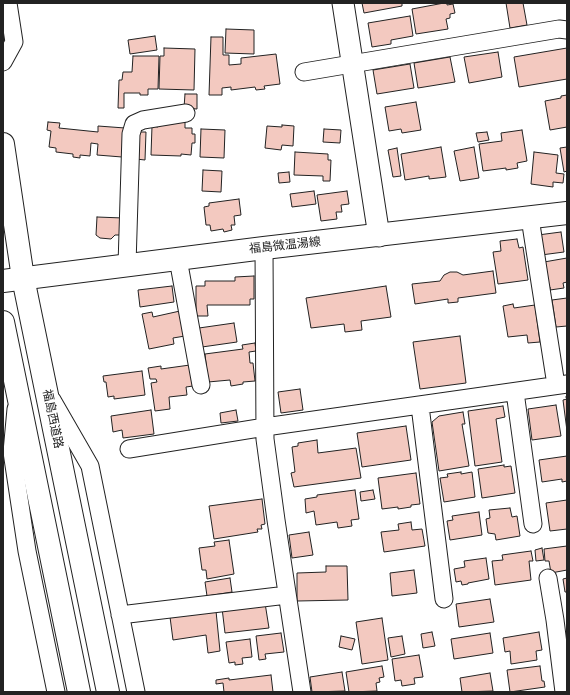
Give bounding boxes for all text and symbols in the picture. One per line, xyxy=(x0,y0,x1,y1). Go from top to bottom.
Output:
street label: 福島微温湯線 xyxy=(248,235,322,257)
street label: 福島西道路 xyxy=(39,388,65,450)

